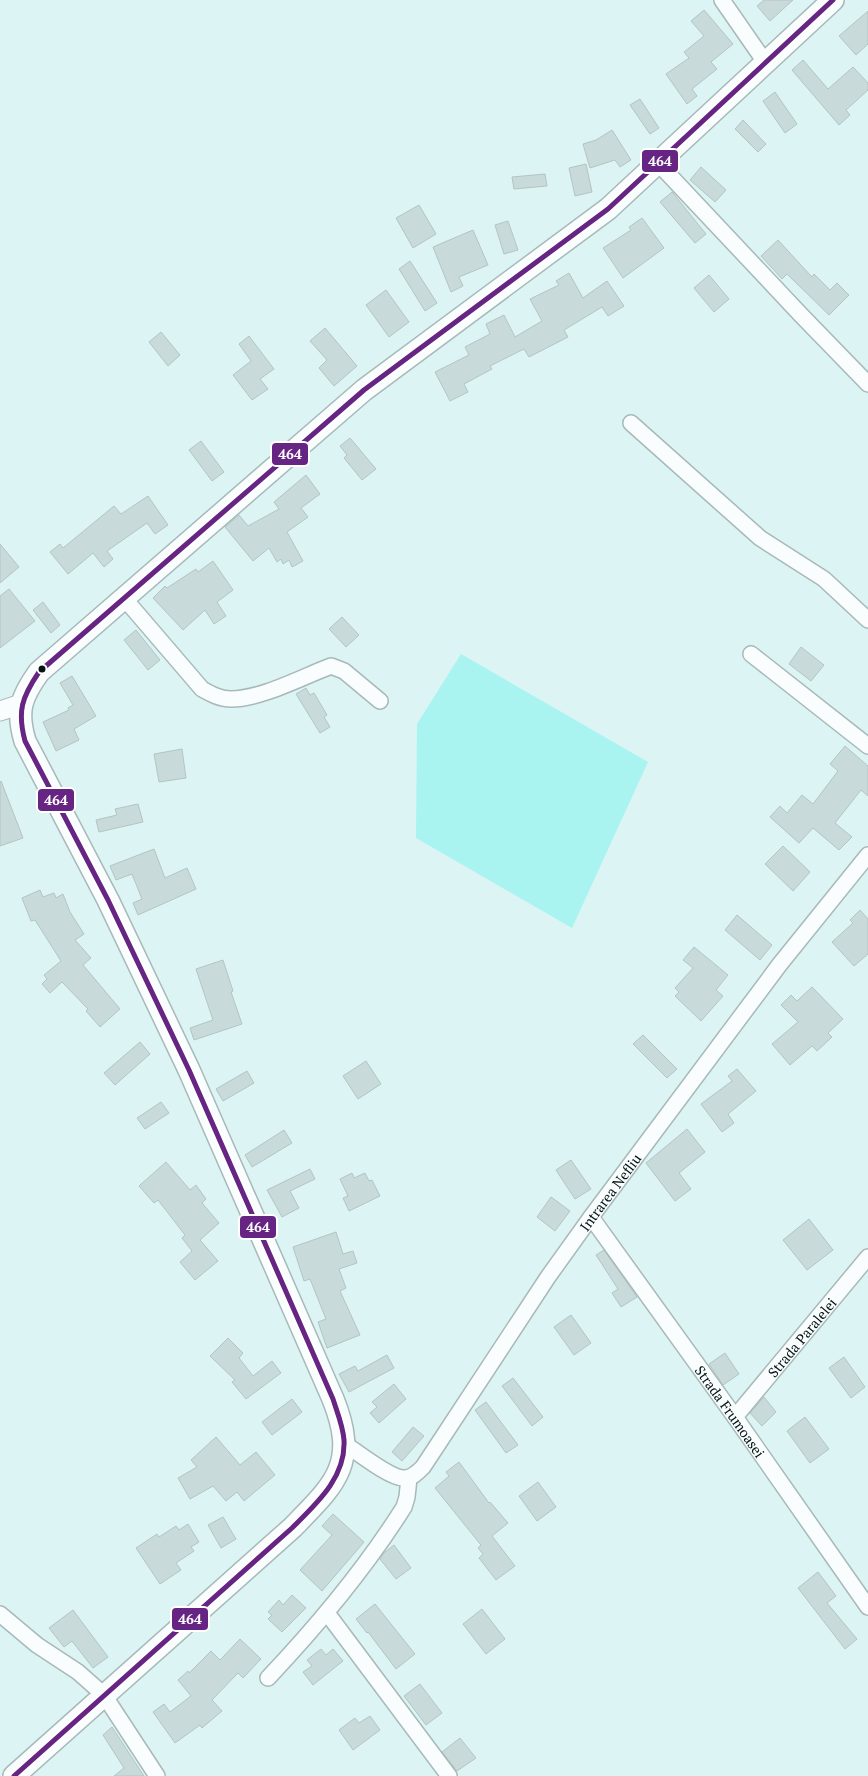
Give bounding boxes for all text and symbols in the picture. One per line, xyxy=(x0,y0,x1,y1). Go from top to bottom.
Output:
line badge: 464 xyxy=(641,149,679,173)
text: 464 xyxy=(648,151,672,170)
line badge: 464 xyxy=(271,442,309,466)
text: 464 xyxy=(278,444,302,463)
unlabelled marker xyxy=(37,664,47,674)
line badge: 464 xyxy=(37,788,75,812)
text: 464 xyxy=(44,790,68,809)
street label: Intrarea Nefliu xyxy=(575,1149,645,1234)
line badge: 464 xyxy=(239,1215,277,1239)
text: 464 xyxy=(246,1217,270,1236)
street label: Strada Paralelei xyxy=(763,1293,840,1381)
street label: Strada Frumoasei xyxy=(691,1361,770,1461)
line badge: 464 xyxy=(171,1607,209,1631)
text: 464 xyxy=(178,1609,202,1628)

